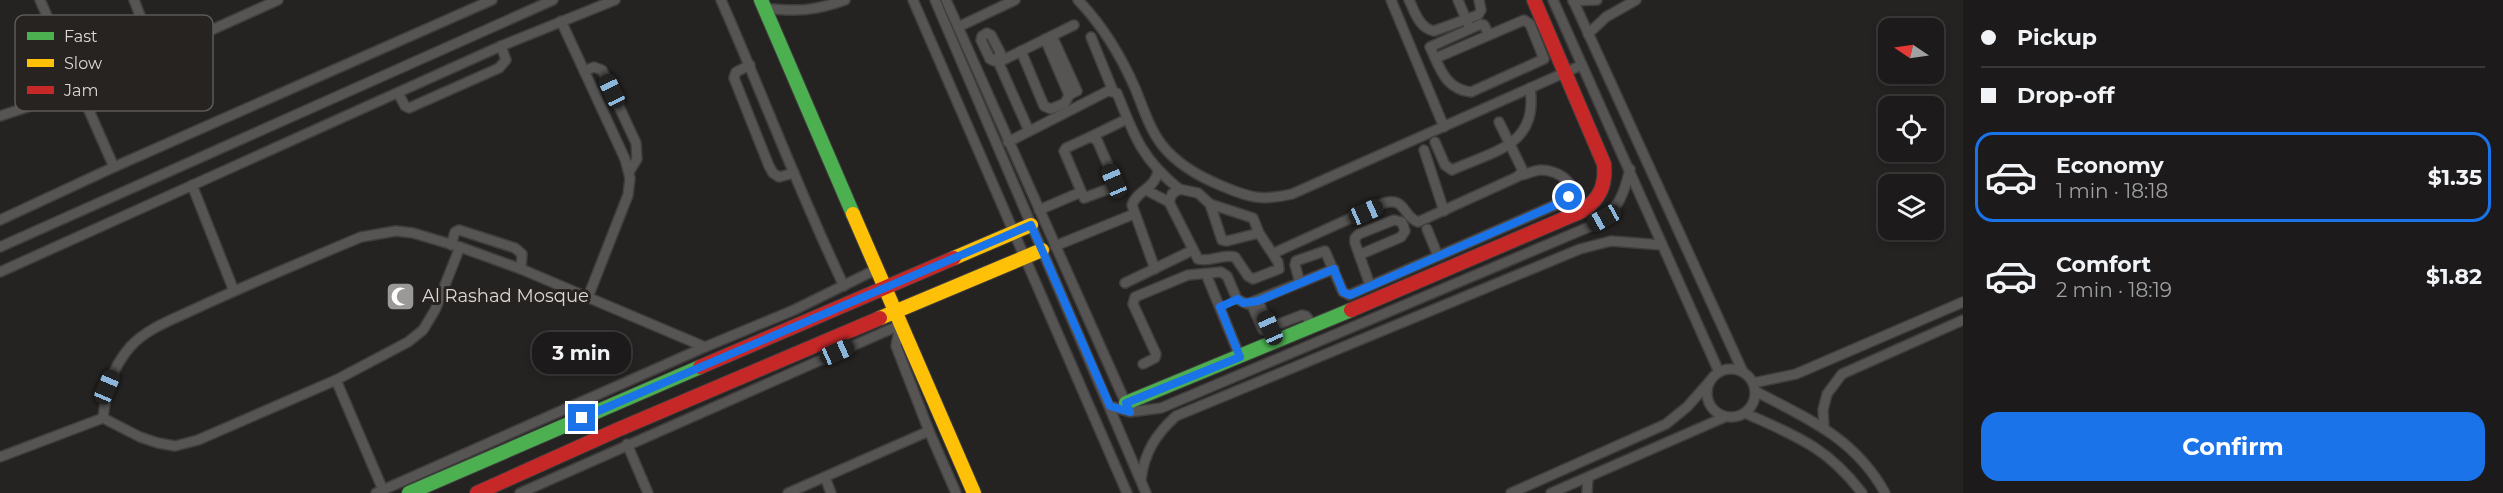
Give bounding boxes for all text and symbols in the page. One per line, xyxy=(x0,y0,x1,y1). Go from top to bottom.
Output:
legend xyxy=(15,15,213,111)
north arrow xyxy=(1878,18,1944,84)
map controls xyxy=(1878,18,1944,240)
text: Pickup xyxy=(2017,24,2097,51)
text: Fast xyxy=(64,27,98,46)
text: Slow xyxy=(64,54,102,73)
car xyxy=(596,71,628,111)
text: Jam xyxy=(63,81,98,100)
text: Drop-off xyxy=(2017,82,2115,109)
button: locate xyxy=(1878,96,1944,162)
icon: car xyxy=(1984,150,2038,204)
text: Economy xyxy=(2056,152,2164,179)
car xyxy=(1099,161,1129,201)
text: $1.35 xyxy=(2428,164,2482,191)
button: layers xyxy=(1878,174,1944,240)
text: 1 min · 18:18 xyxy=(2056,179,2168,203)
route start xyxy=(1555,183,1582,210)
car xyxy=(1346,196,1386,228)
car xyxy=(1584,201,1624,235)
icon: car xyxy=(1984,249,2038,303)
text: Comfort xyxy=(2056,251,2151,278)
text: $1.82 xyxy=(2426,263,2482,290)
text: 2 min · 18:19 xyxy=(2056,278,2172,302)
mosque icon: Al Rashad Mosque xyxy=(385,280,417,312)
place label: Al Rashad Mosque xyxy=(422,285,589,307)
car xyxy=(1254,308,1286,348)
callout: 3 min xyxy=(532,331,632,373)
car xyxy=(817,336,857,368)
text: 3 min xyxy=(552,341,611,365)
car xyxy=(92,367,122,407)
route end xyxy=(568,404,595,431)
button: Confirm xyxy=(1981,412,2485,481)

